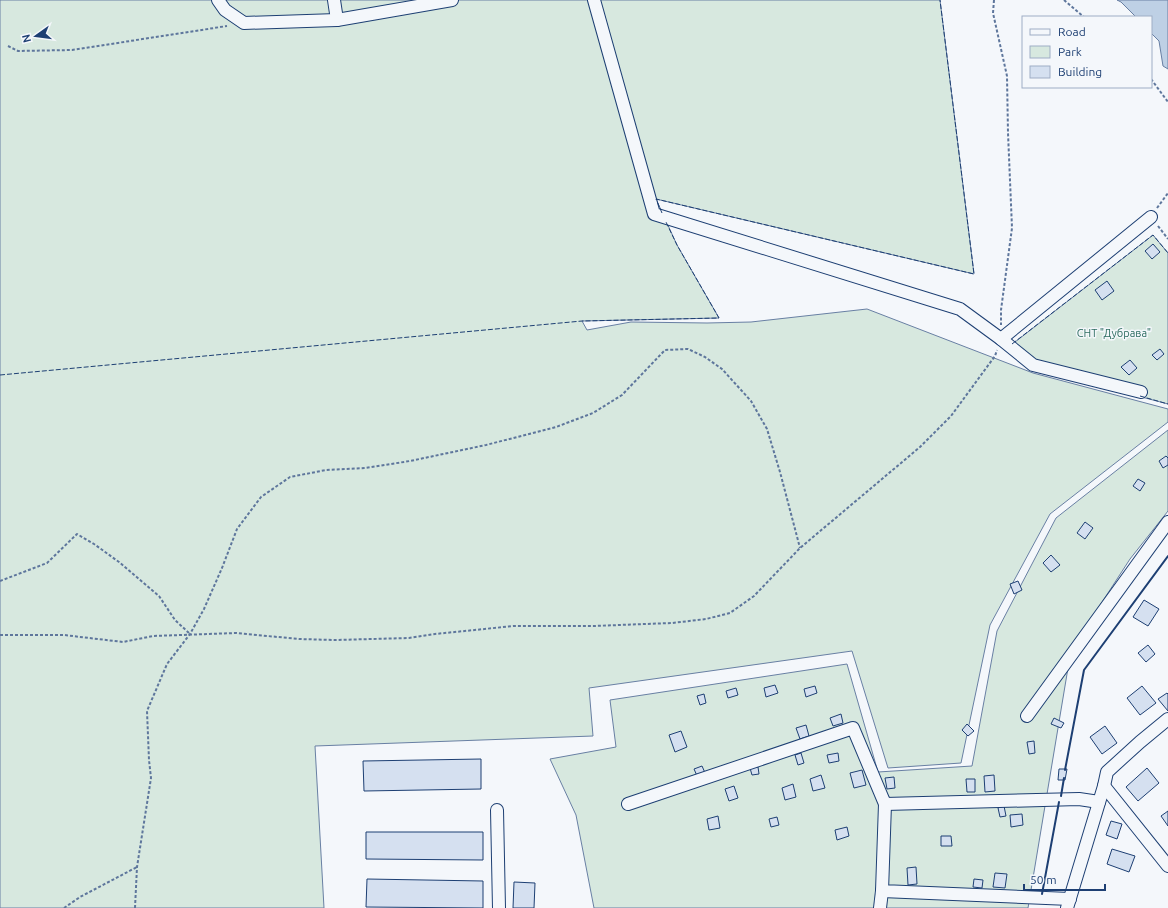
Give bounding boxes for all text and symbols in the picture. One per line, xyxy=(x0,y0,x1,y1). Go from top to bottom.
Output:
north arrow xyxy=(16,16,56,56)
legend xyxy=(1022,16,1152,88)
text: Road xyxy=(1058,25,1086,38)
text: N xyxy=(19,33,33,44)
text: Park xyxy=(1058,45,1082,58)
text: Building xyxy=(1058,65,1102,78)
park label: СНТ "Дубрава" xyxy=(1077,327,1151,339)
scale bar xyxy=(1024,866,1105,892)
text: 50 m xyxy=(1030,873,1057,886)

